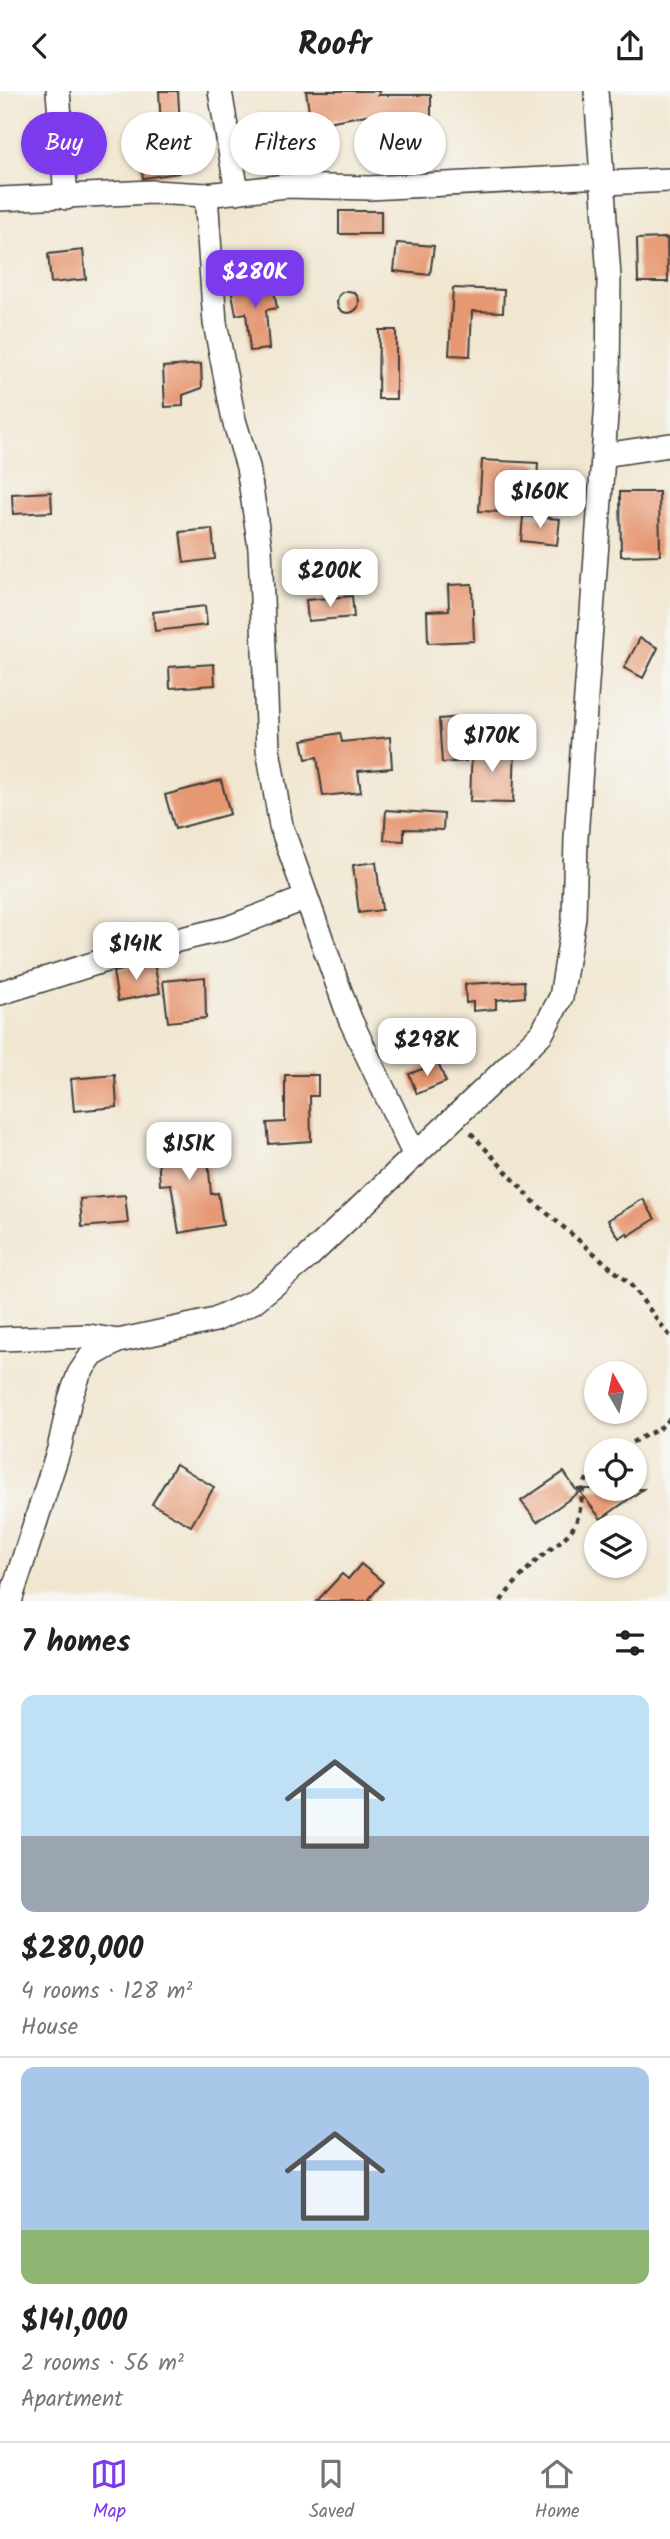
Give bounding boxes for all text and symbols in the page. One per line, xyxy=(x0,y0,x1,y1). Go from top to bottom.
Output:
text: Roofr xyxy=(298,20,372,71)
icon: back xyxy=(21,27,59,65)
icon: share xyxy=(611,27,649,65)
chip: Buy xyxy=(21,112,107,175)
chip: Rent xyxy=(121,112,216,175)
chip: Filters xyxy=(230,112,340,175)
chip: New xyxy=(354,112,446,175)
pin: $280K xyxy=(206,251,304,310)
text: $280K xyxy=(222,255,288,291)
pin: $160K xyxy=(491,471,589,530)
text: $160K xyxy=(511,475,569,511)
pin: $200K xyxy=(281,549,379,609)
text: $200K xyxy=(298,554,362,590)
pin: $170K xyxy=(443,715,541,774)
text: $170K xyxy=(463,719,521,755)
pin: $141K xyxy=(87,923,185,982)
text: $141K xyxy=(109,927,163,963)
pin: $298K xyxy=(378,1019,476,1078)
text: $298K xyxy=(394,1023,460,1059)
pin: $151K xyxy=(140,1123,238,1182)
text: $151K xyxy=(163,1127,216,1163)
north arrow xyxy=(584,1361,648,1425)
map controls xyxy=(584,1361,647,1578)
button: locate xyxy=(584,1438,647,1501)
button: layers xyxy=(584,1515,647,1578)
text: 7 homes xyxy=(21,1619,131,1667)
icon: filters xyxy=(611,1624,649,1662)
icon: home xyxy=(272,1741,398,1867)
text: $280,000 xyxy=(21,1926,143,1974)
text: 4 rooms · 128 m² xyxy=(21,1974,192,2010)
text: House xyxy=(21,2010,78,2046)
icon: home xyxy=(272,2113,398,2239)
text: $141,000 xyxy=(21,2298,127,2346)
text: 2 rooms · 56 m² xyxy=(21,2346,184,2382)
text: Apartment xyxy=(21,2382,123,2418)
tab: Map xyxy=(90,2455,128,2527)
tab: Saved xyxy=(309,2455,354,2527)
tab: Home xyxy=(535,2455,580,2527)

